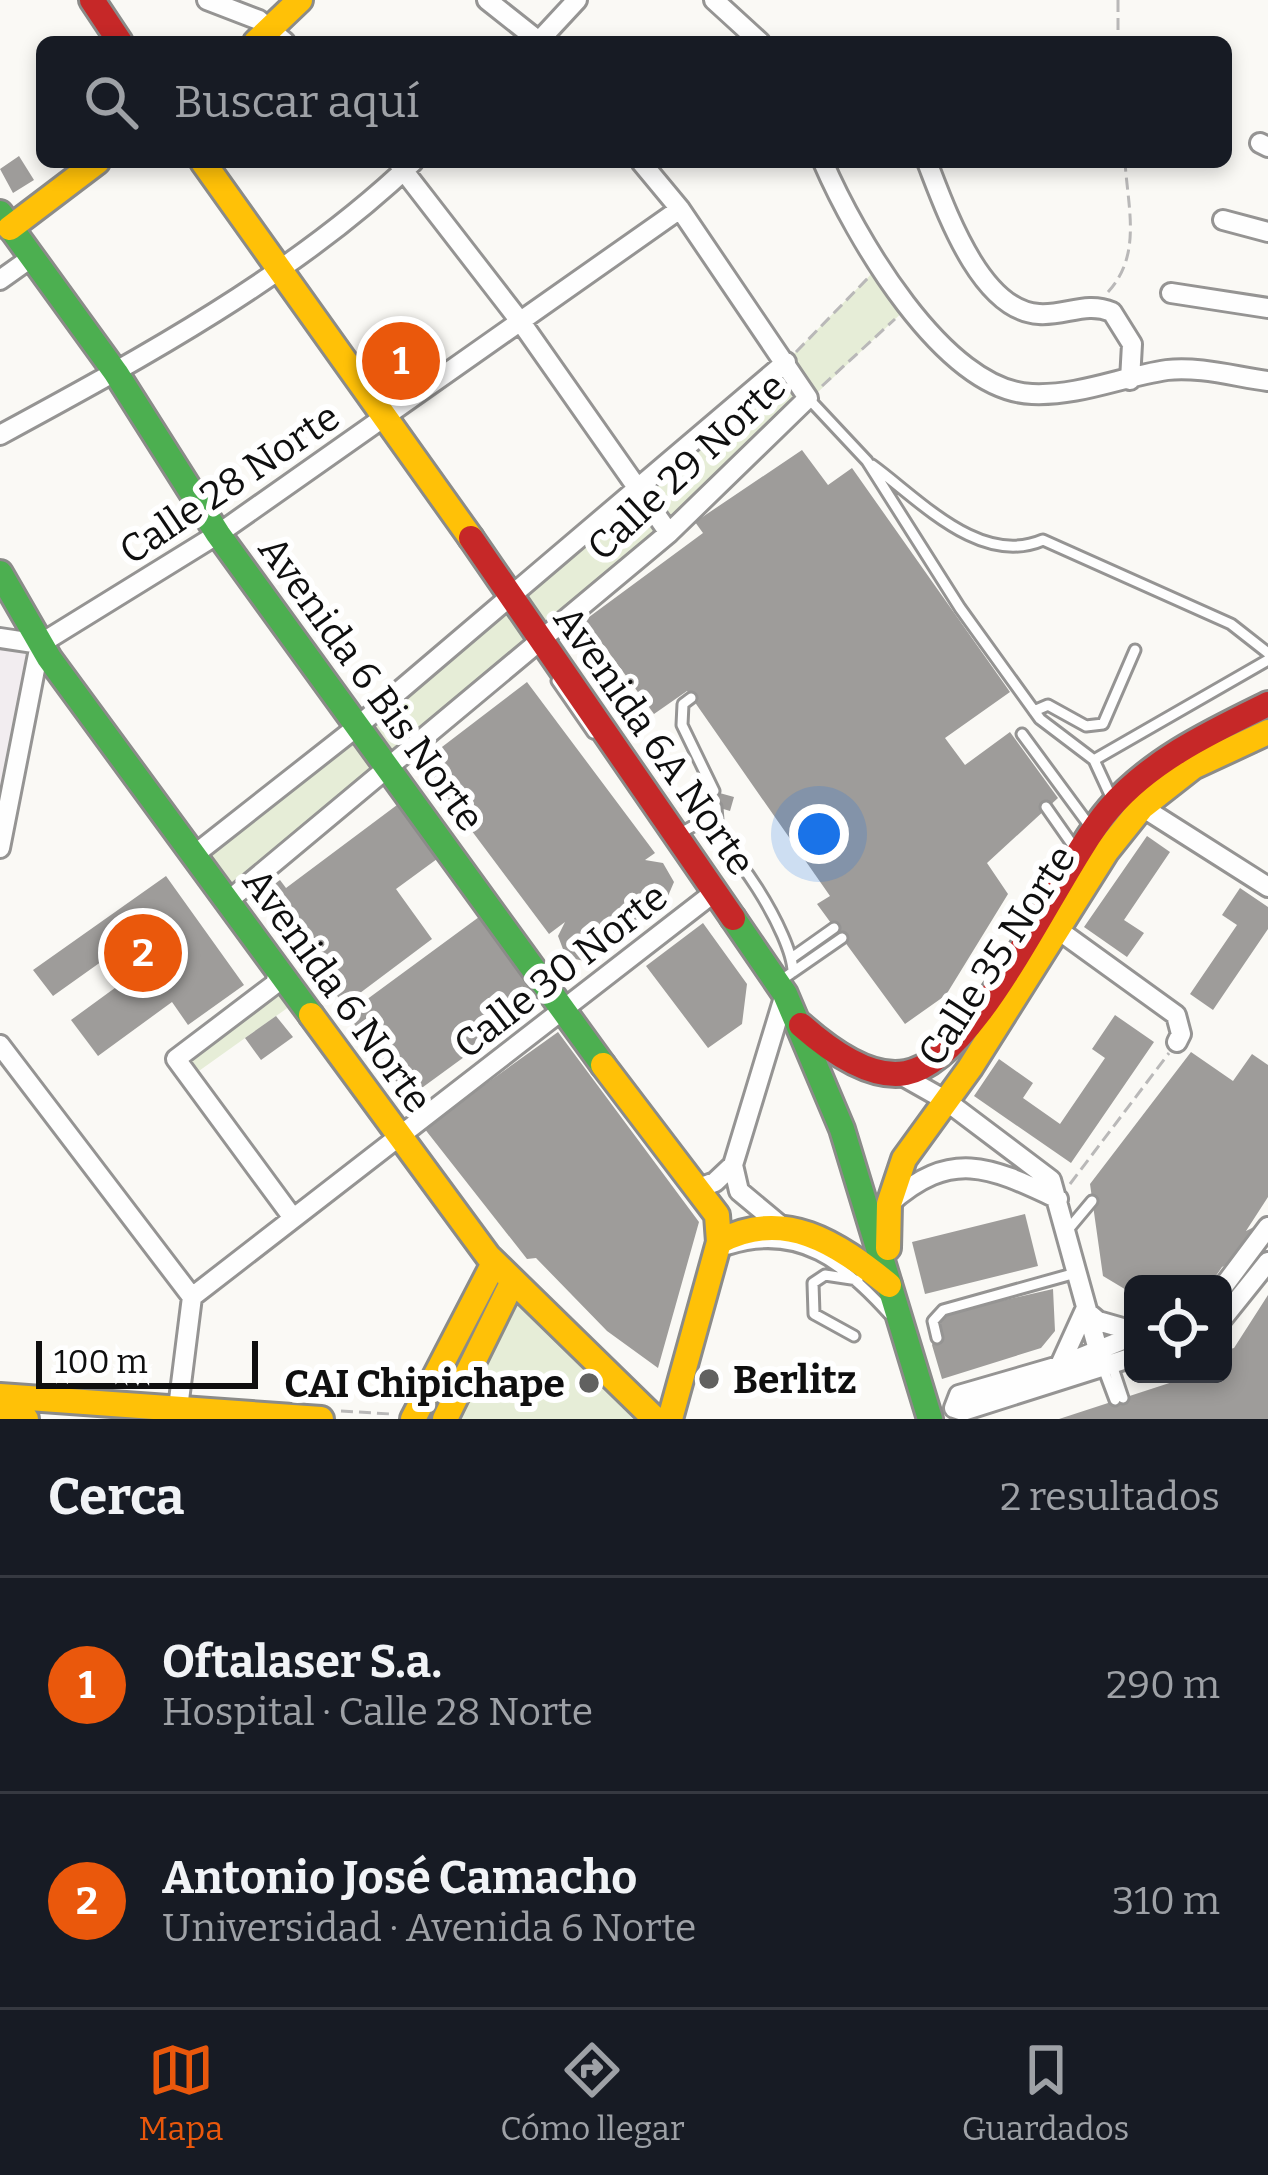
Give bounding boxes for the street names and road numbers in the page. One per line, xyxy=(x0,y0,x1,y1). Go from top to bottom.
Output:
street label: Calle 29 Norte xyxy=(578,363,795,570)
street label: Calle 28 Norte xyxy=(111,394,348,574)
street label: Avenida 6 Bis Norte xyxy=(249,527,494,840)
street label: Avenida 6A Norte xyxy=(544,597,764,884)
street label: Calle 35 Norte xyxy=(909,837,1085,1074)
street label: Avenida 6 Norte xyxy=(233,860,441,1122)
street label: Calle 30 Norte xyxy=(445,874,676,1068)

